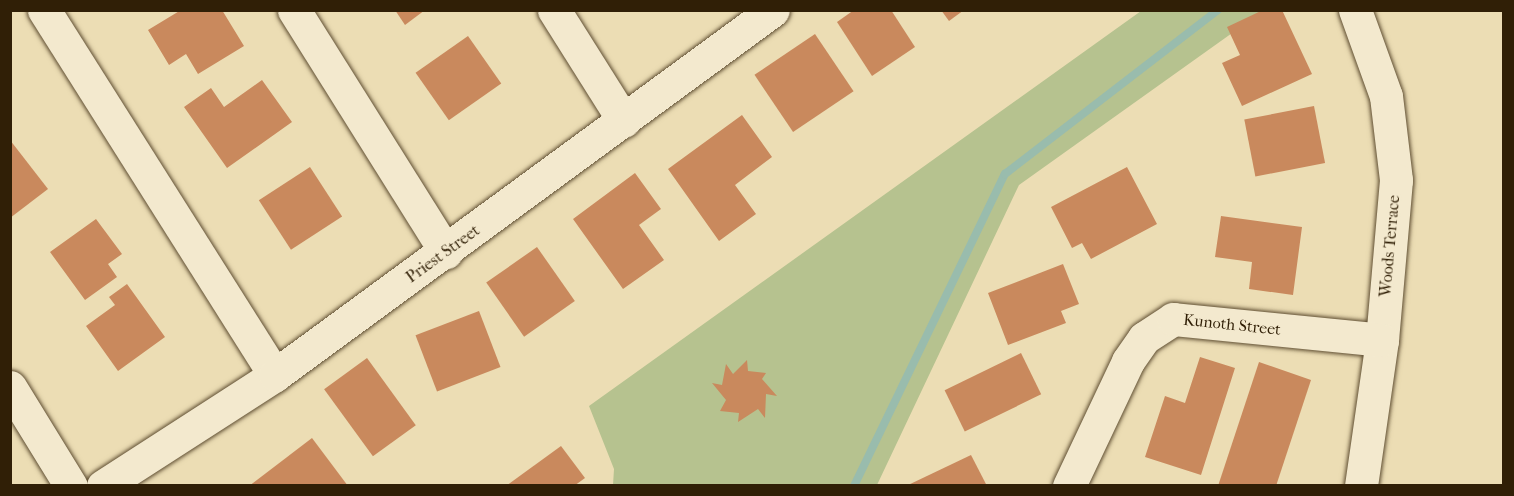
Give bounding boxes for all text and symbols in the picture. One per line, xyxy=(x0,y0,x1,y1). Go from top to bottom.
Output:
street label: Woods Terrace xyxy=(1376,194,1404,298)
street label: Priest Street xyxy=(402,221,484,287)
street label: Kunoth Street xyxy=(1182,310,1282,340)

